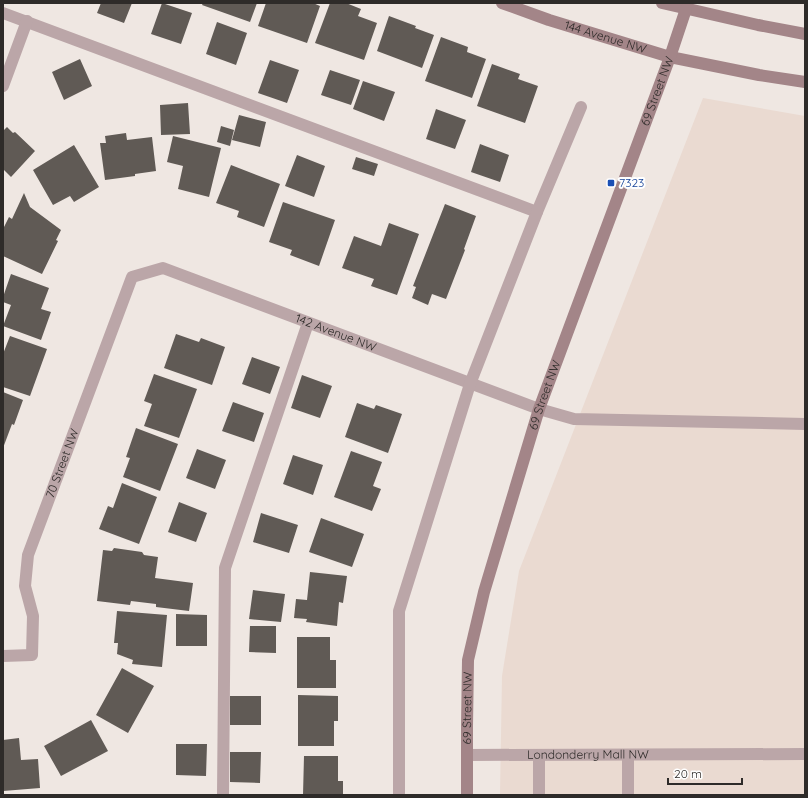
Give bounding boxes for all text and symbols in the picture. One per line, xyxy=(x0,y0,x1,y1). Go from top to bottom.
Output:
street label: 144 Avenue NW xyxy=(563,17,649,56)
street label: 69 Street NW xyxy=(637,54,677,128)
place label: 7323 xyxy=(619,175,644,190)
marker: 7323 xyxy=(606,178,616,188)
street label: 142 Avenue NW xyxy=(294,310,379,355)
street label: 69 Street NW xyxy=(525,358,564,432)
street label: 70 Street NW xyxy=(42,426,82,500)
street label: 69 Street NW xyxy=(459,671,475,744)
street label: Londonderry Mall NW xyxy=(527,746,649,762)
scale bar xyxy=(668,760,742,786)
text: 20 m xyxy=(674,766,702,781)

